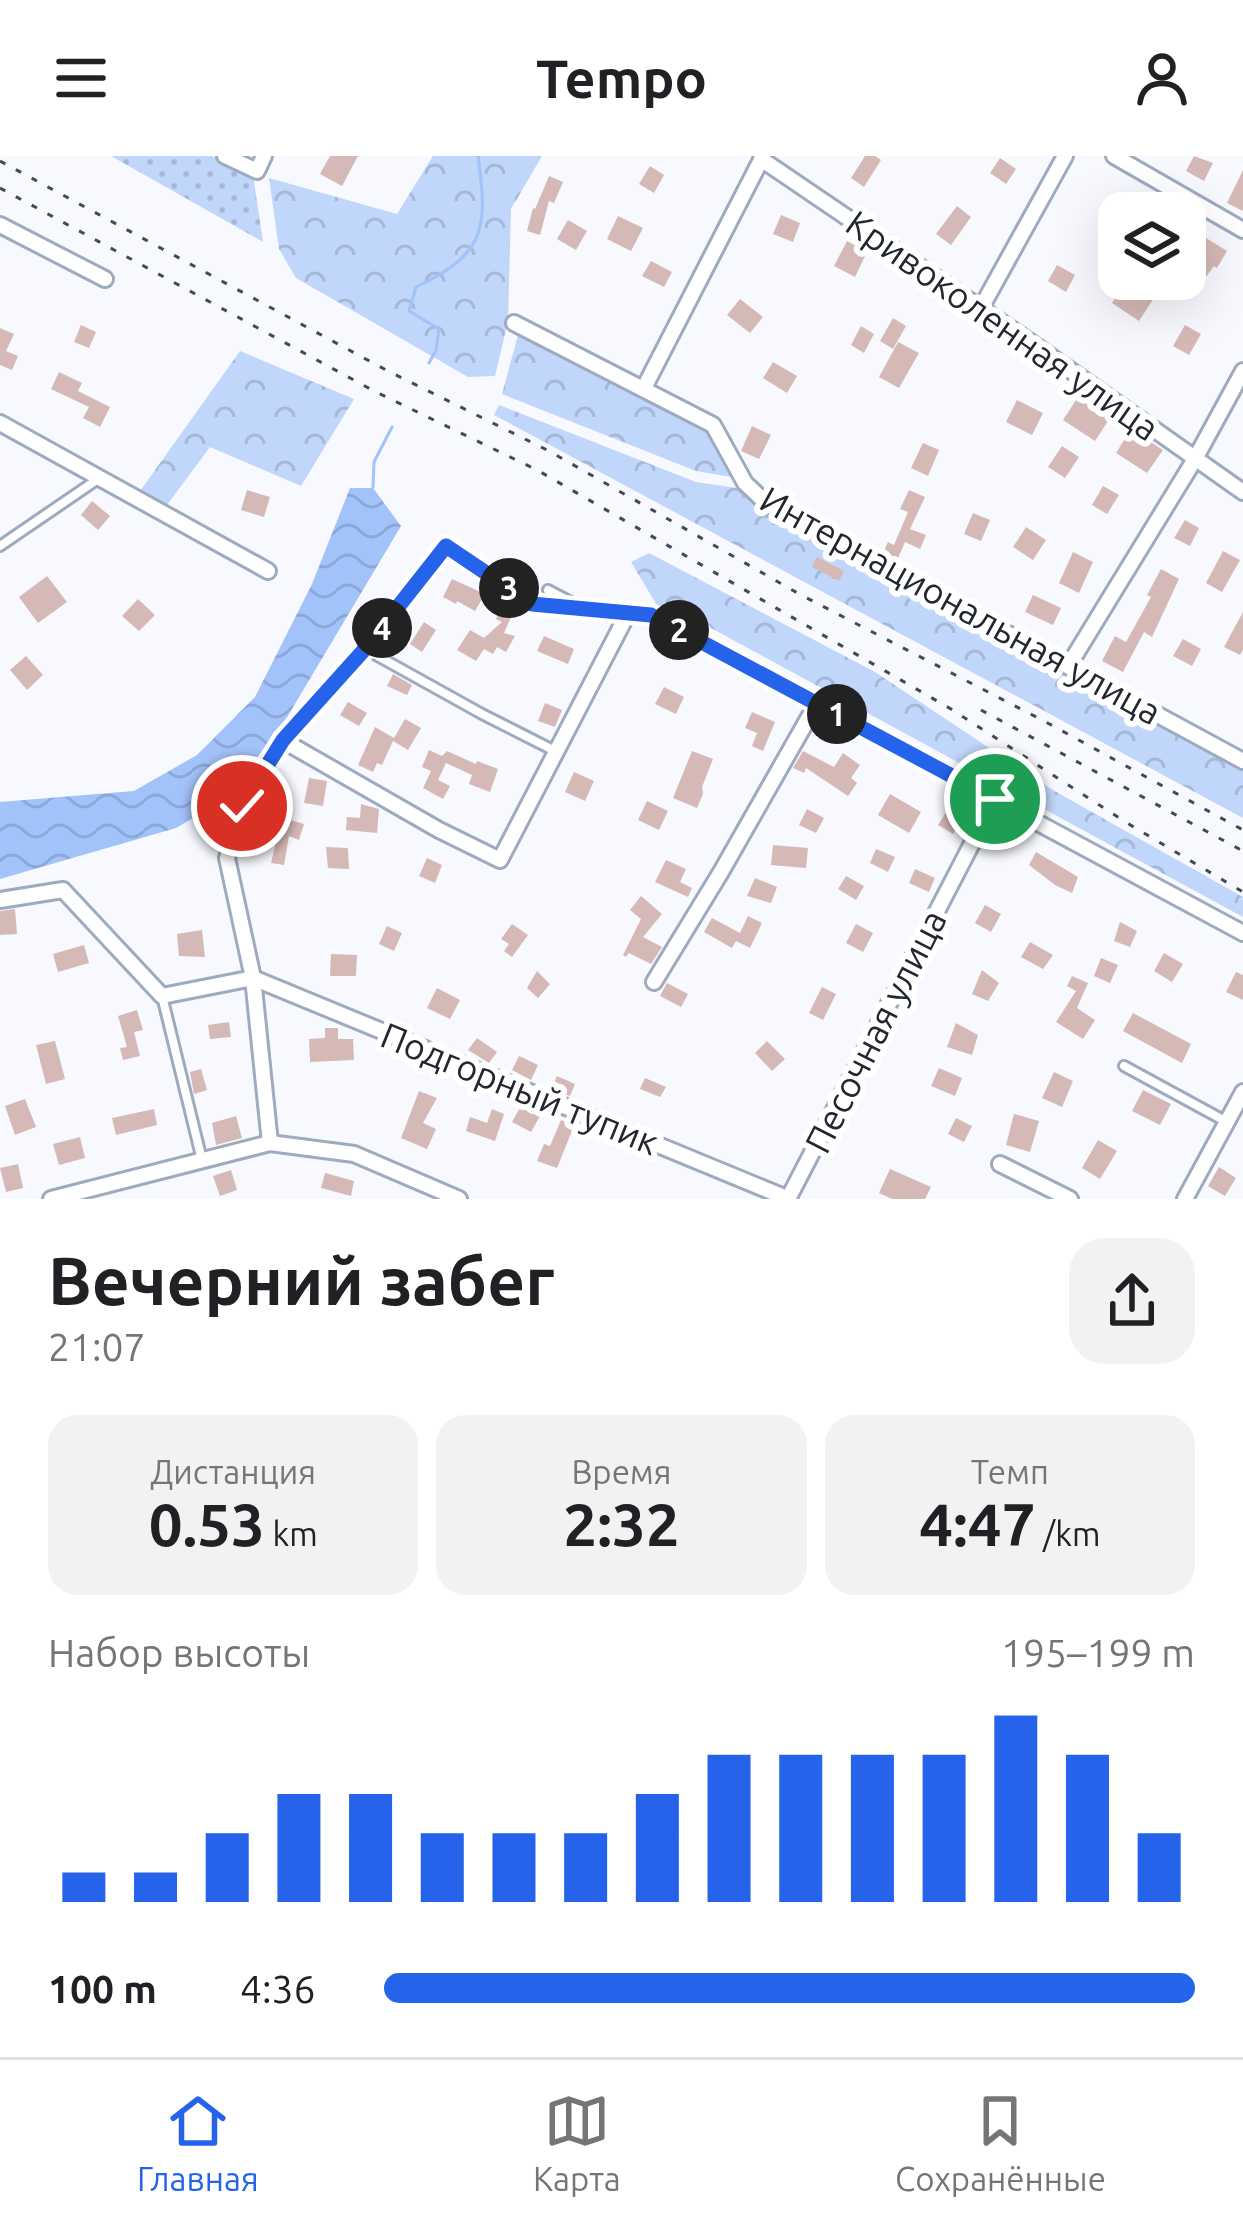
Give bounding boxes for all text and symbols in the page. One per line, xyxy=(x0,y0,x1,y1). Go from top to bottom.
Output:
icon: menu xyxy=(48,45,114,111)
icon: person xyxy=(1129,45,1195,111)
text: Tempo xyxy=(536,48,707,108)
map controls xyxy=(1098,192,1206,300)
button: layers xyxy=(1098,192,1206,300)
street label: Кривоколенная улица xyxy=(839,202,1167,448)
street label: Интернациональная улица xyxy=(754,478,1168,732)
pin: 3 xyxy=(479,558,539,618)
text: 3 xyxy=(500,569,518,606)
pin: 4 xyxy=(352,598,412,658)
pin: 2 xyxy=(649,600,709,660)
text: 4 xyxy=(373,609,391,646)
text: 2 xyxy=(670,611,688,648)
pin: 1 xyxy=(807,684,867,744)
text: 1 xyxy=(828,695,846,732)
pin xyxy=(944,748,1046,850)
pin xyxy=(191,755,293,857)
icon: arrive xyxy=(962,766,1028,832)
icon: check xyxy=(209,773,275,839)
street label: Песочная улица xyxy=(796,903,954,1159)
street label: Подгорный тупик xyxy=(375,1014,665,1162)
button: share xyxy=(1069,1238,1195,1364)
text: Вечерний забег xyxy=(48,1243,554,1317)
text: 21:07 xyxy=(48,1325,146,1368)
text: Дистанция xyxy=(150,1453,316,1490)
text: Время xyxy=(571,1453,672,1490)
text: Темп xyxy=(971,1453,1049,1490)
text: 0.53 xyxy=(149,1490,265,1557)
text: 2:32 xyxy=(563,1490,680,1557)
text: 4:47 xyxy=(919,1490,1036,1557)
text: km xyxy=(265,1515,318,1552)
text: /km xyxy=(1036,1515,1100,1552)
text: Набор высоты xyxy=(48,1631,310,1674)
text: 195–199 m xyxy=(1001,1631,1195,1674)
text: 100 m xyxy=(48,1967,157,2010)
text: 4:36 xyxy=(240,1967,316,2010)
tab: Главная xyxy=(137,2088,259,2197)
tab: Карта xyxy=(533,2088,621,2197)
tab: Сохранённые xyxy=(895,2088,1106,2197)

